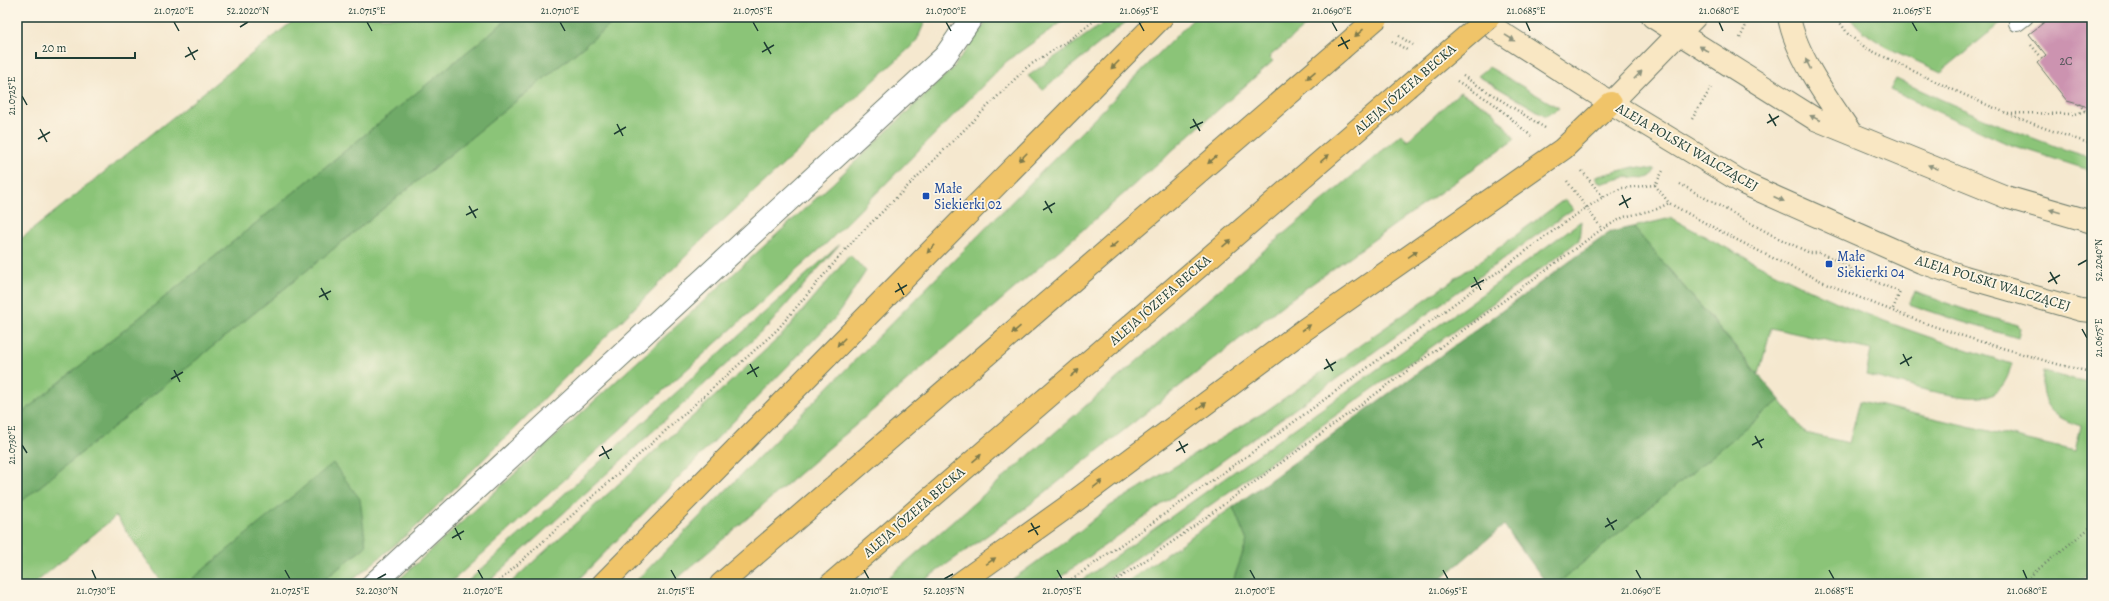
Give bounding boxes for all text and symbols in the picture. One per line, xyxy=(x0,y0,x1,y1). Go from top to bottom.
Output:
text: 21.0720°E xyxy=(154,4,194,17)
text: 52.2020°N xyxy=(227,4,269,17)
text: 21.0715°E xyxy=(348,4,386,17)
text: 21.0710°E xyxy=(541,4,579,17)
text: 21.0705°E xyxy=(733,4,773,17)
text: 21.0700°E xyxy=(926,4,966,17)
text: 21.0695°E xyxy=(1120,4,1159,17)
text: 21.0690°E xyxy=(1312,4,1352,17)
text: 21.0685°E xyxy=(1506,4,1546,17)
text: 21.0680°E xyxy=(1699,4,1739,17)
text: 21.0675°E xyxy=(1893,4,1931,17)
one-way arrow xyxy=(1354,29,1365,38)
scale bar xyxy=(36,34,135,60)
one-way arrow xyxy=(1505,34,1516,41)
street label: ALEJA JÓZEFA BECKA xyxy=(1349,39,1460,139)
text: 20 m xyxy=(42,40,66,56)
one-way arrow xyxy=(1698,46,1710,53)
house number: 2C xyxy=(2059,53,2073,69)
one-way arrow xyxy=(1805,59,1811,70)
one-way arrow xyxy=(1110,60,1119,70)
one-way arrow xyxy=(1306,70,1316,80)
one-way arrow xyxy=(1634,70,1643,80)
text: 21.0725°E xyxy=(5,77,18,115)
street label: ALEJA POLSKI WALCZĄCEJ xyxy=(1612,98,1762,196)
one-way arrow xyxy=(1809,115,1820,121)
one-way arrow xyxy=(1018,152,1028,162)
one-way arrow xyxy=(1320,153,1331,162)
one-way arrow xyxy=(1208,155,1217,164)
one-way arrow xyxy=(1926,163,1938,169)
place label: Małe Siekierki 02 xyxy=(934,179,1002,214)
marker: Małe Siekierki 02 xyxy=(921,191,931,201)
one-way arrow xyxy=(1773,196,1785,202)
one-way arrow xyxy=(2048,208,2060,214)
one-way arrow xyxy=(1222,238,1232,247)
text: 52.2040°N xyxy=(2092,239,2105,281)
one-way arrow xyxy=(1109,240,1119,249)
one-way arrow xyxy=(927,244,936,254)
place label: Małe Siekierki 04 xyxy=(1837,247,1905,282)
street label: ALEJA JÓZEFA BECKA xyxy=(1104,250,1215,350)
one-way arrow xyxy=(1408,250,1418,258)
street label: ALEJA POLSKI WALCZĄCEJ xyxy=(1912,250,2073,316)
marker: Małe Siekierki 04 xyxy=(1824,259,1834,269)
text: 21.0675°E xyxy=(2092,319,2105,357)
one-way arrow xyxy=(1301,324,1312,332)
one-way arrow xyxy=(1010,325,1021,334)
one-way arrow xyxy=(836,337,845,347)
one-way arrow xyxy=(1070,369,1081,378)
one-way arrow xyxy=(1197,402,1208,410)
text: 21.0730°E xyxy=(5,425,18,465)
one-way arrow xyxy=(972,453,982,463)
street label: ALEJA JÓZEFA BECKA xyxy=(858,462,969,562)
one-way arrow xyxy=(1093,480,1104,488)
one-way arrow xyxy=(985,557,996,565)
text: 21.0730°E xyxy=(76,584,116,597)
text: 21.0725°E xyxy=(271,584,309,597)
text: 52.2030°N xyxy=(356,584,398,597)
text: 21.0720°E xyxy=(463,584,503,597)
text: 21.0715°E xyxy=(657,584,695,597)
text: 21.0710°E xyxy=(850,584,888,597)
text: 52.2035°N xyxy=(924,584,964,597)
text: 21.0705°E xyxy=(1042,584,1082,597)
text: 21.0700°E xyxy=(1235,584,1275,597)
text: 21.0695°E xyxy=(1429,584,1468,597)
text: 21.0690°E xyxy=(1621,584,1661,597)
text: 21.0685°E xyxy=(1814,584,1854,597)
text: 21.0680°E xyxy=(2007,584,2047,597)

